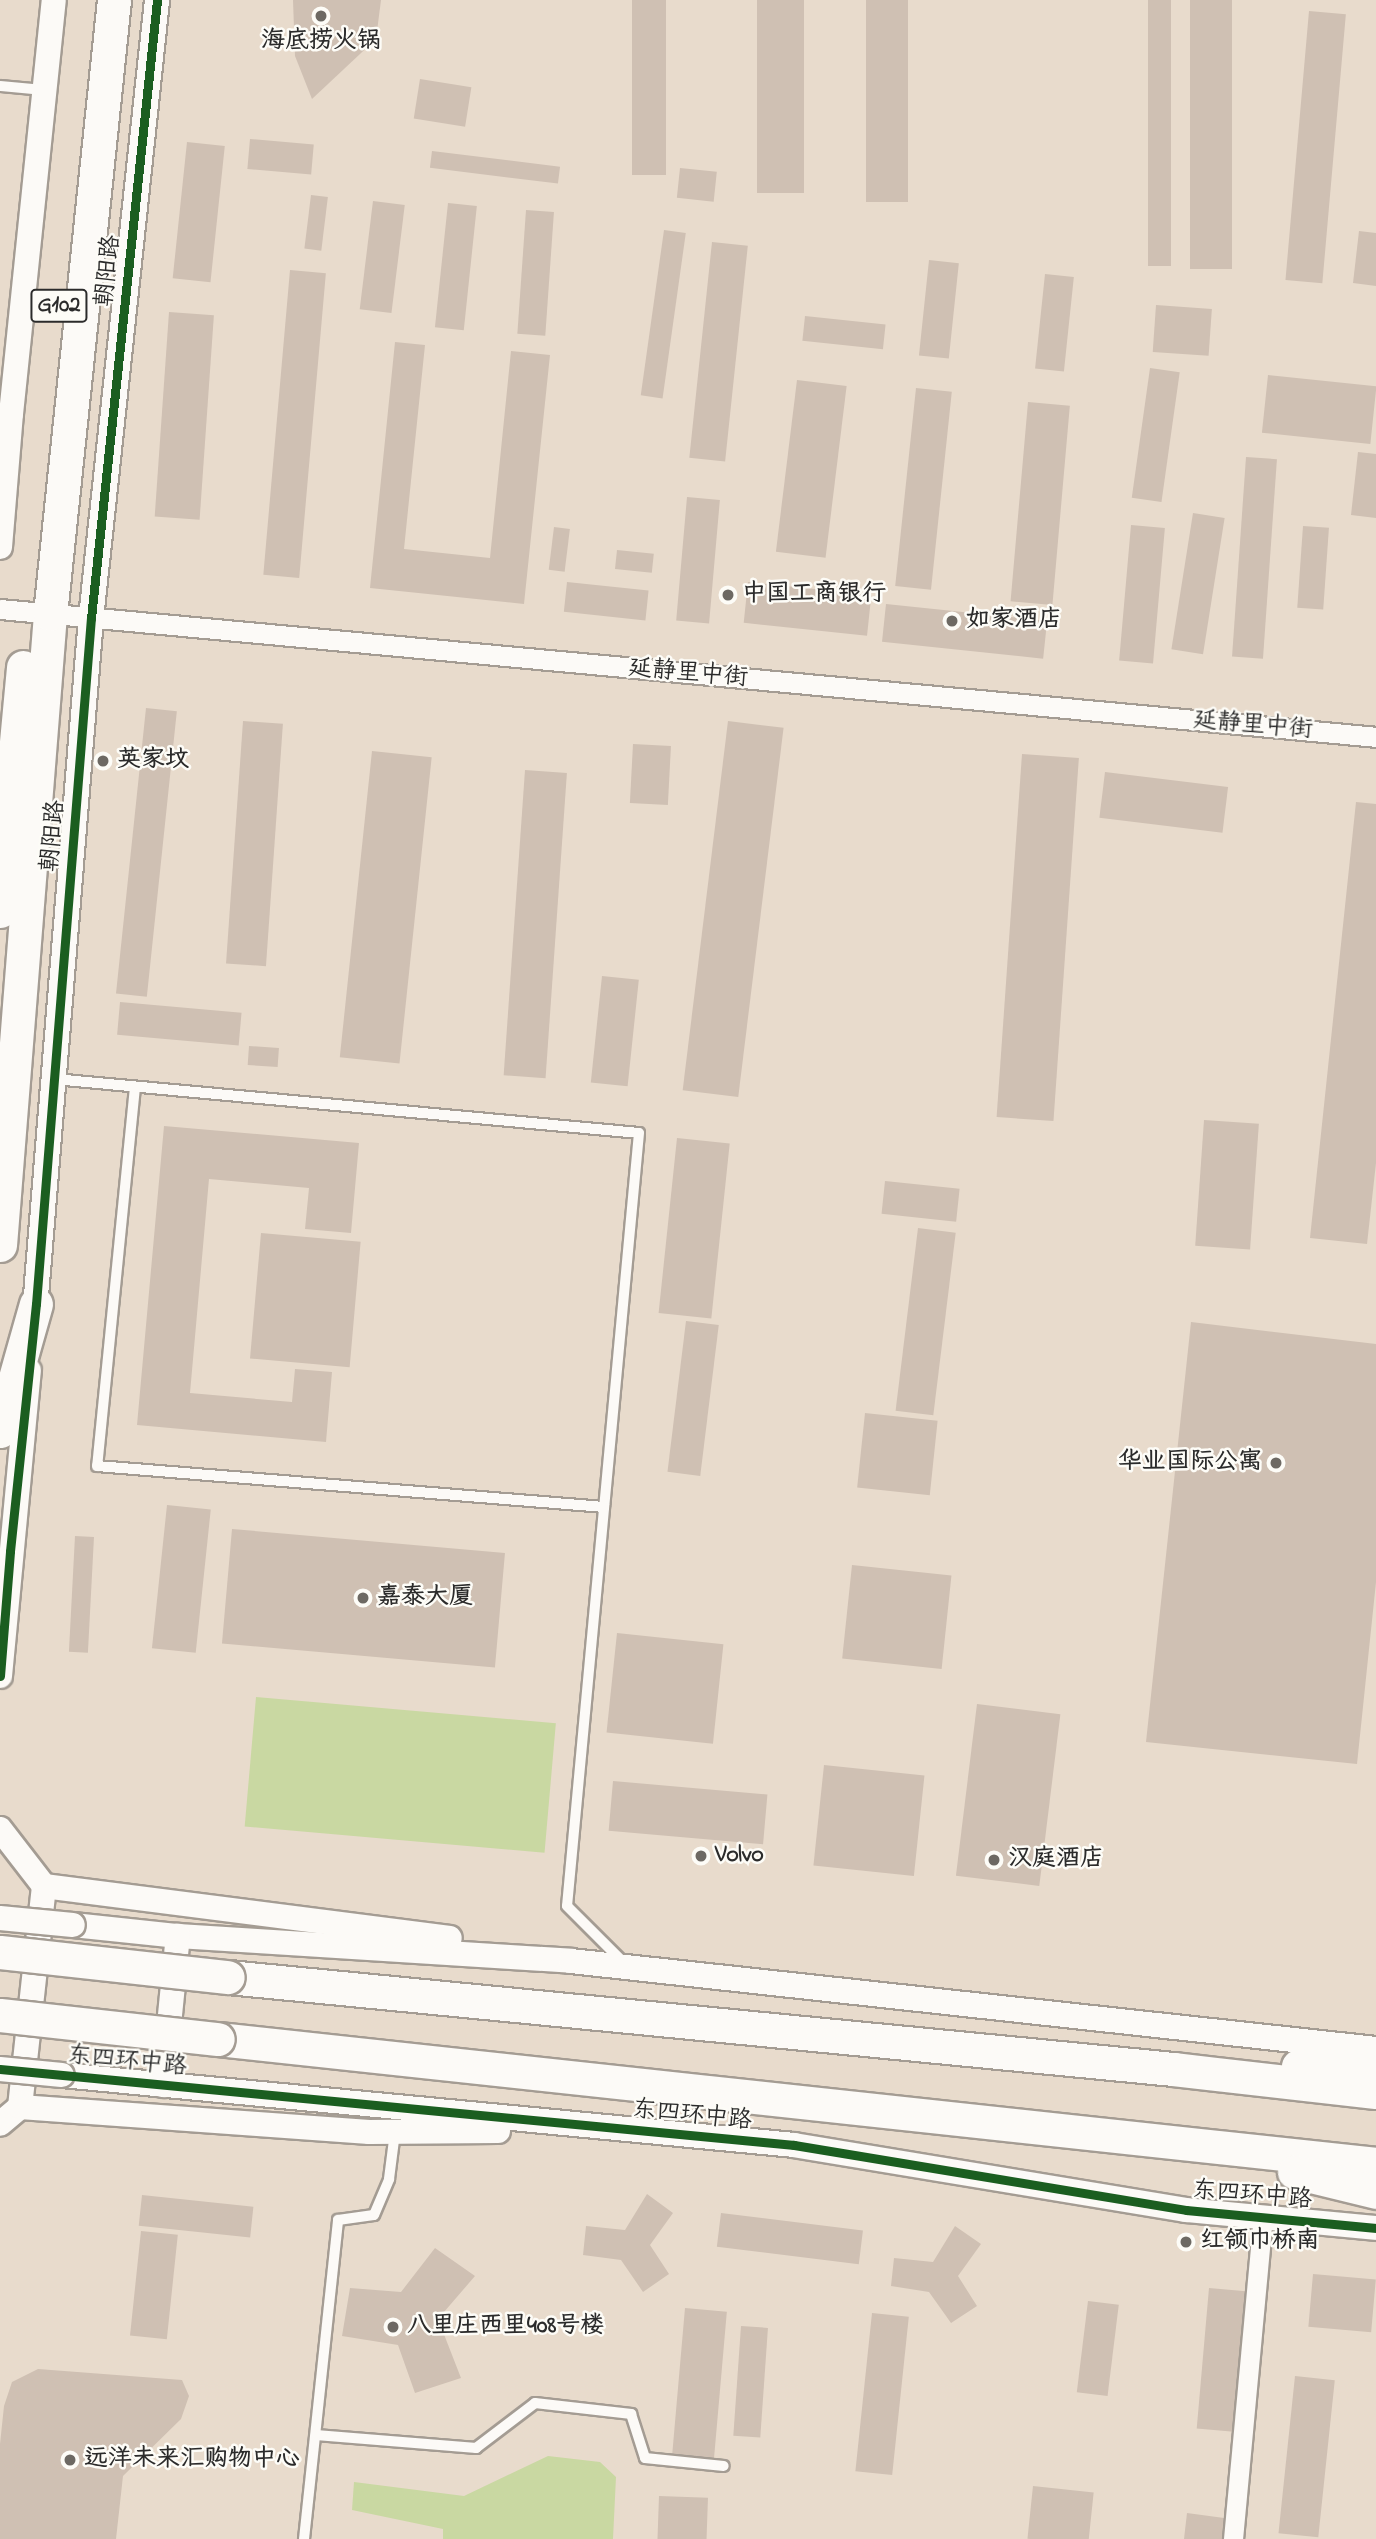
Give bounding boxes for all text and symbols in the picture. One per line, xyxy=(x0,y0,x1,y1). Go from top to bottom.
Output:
marker: 海底捞火锅 xyxy=(313,8,329,24)
place label: 海底捞火锅 xyxy=(261,28,381,56)
street label: 朝阳路 xyxy=(91,234,127,308)
road number: G102 xyxy=(29,286,89,326)
place label: 中国工商银行 xyxy=(742,581,886,609)
marker: 中国工商银行 xyxy=(720,587,736,603)
place label: 如家酒店 xyxy=(966,607,1062,635)
marker: 如家酒店 xyxy=(944,613,960,629)
street label: 延静里中街 xyxy=(627,654,749,694)
street label: 延静里中街 xyxy=(1192,706,1314,746)
place label: 英家坟 xyxy=(117,747,189,775)
marker: 英家坟 xyxy=(95,753,111,769)
street label: 朝阳路 xyxy=(37,799,71,873)
place label: 华业国际公寓 xyxy=(1118,1449,1262,1477)
marker: 华业国际公寓 xyxy=(1268,1455,1284,1471)
place label: 嘉泰大厦 xyxy=(377,1584,473,1612)
marker: 嘉泰大厦 xyxy=(355,1590,371,1606)
place label: Volvo xyxy=(715,1842,764,1870)
place label: 汉庭酒店 xyxy=(1008,1846,1104,1874)
marker: Volvo xyxy=(693,1848,709,1864)
marker: 汉庭酒店 xyxy=(986,1852,1002,1868)
street label: 东四环中路 xyxy=(66,2041,188,2083)
street label: 东四环中路 xyxy=(631,2095,753,2137)
street label: 东四环中路 xyxy=(1191,2176,1313,2216)
place label: 红领巾桥南 xyxy=(1200,2228,1320,2256)
marker: 红领巾桥南 xyxy=(1178,2234,1194,2250)
place label: 八里庄西里408号楼 xyxy=(407,2313,604,2341)
marker: 八里庄西里408号楼 xyxy=(385,2319,401,2335)
place label: 远洋未来汇购物中心 xyxy=(84,2446,300,2474)
marker: 远洋未来汇购物中心 xyxy=(62,2452,78,2468)

